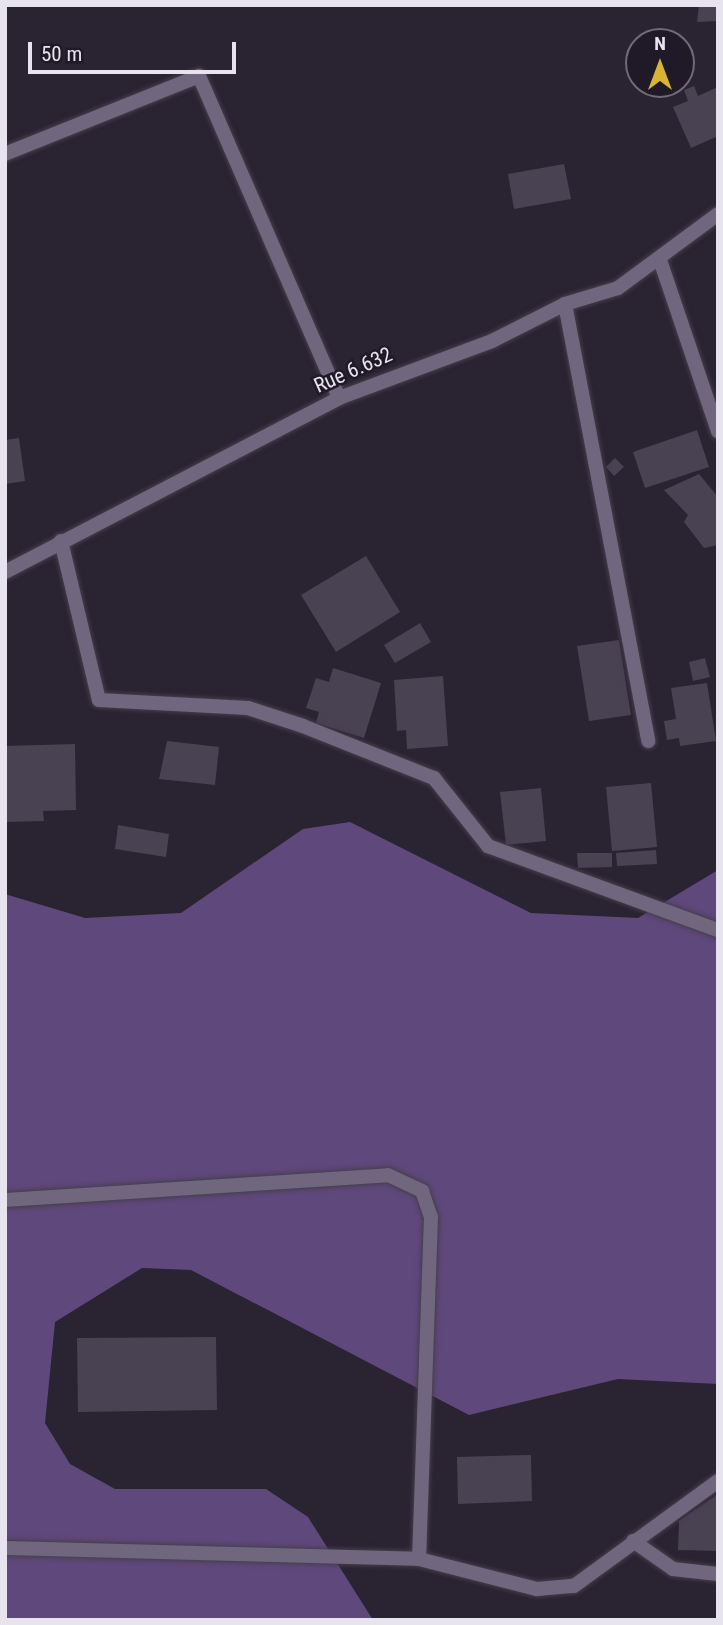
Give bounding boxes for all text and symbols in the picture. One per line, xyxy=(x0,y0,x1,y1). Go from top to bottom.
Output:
scale bar xyxy=(32,28,240,72)
north arrow xyxy=(625,28,695,98)
text: N xyxy=(654,32,666,55)
text: 50 m xyxy=(41,42,82,66)
street label: Rue 6.632 xyxy=(310,342,396,398)

